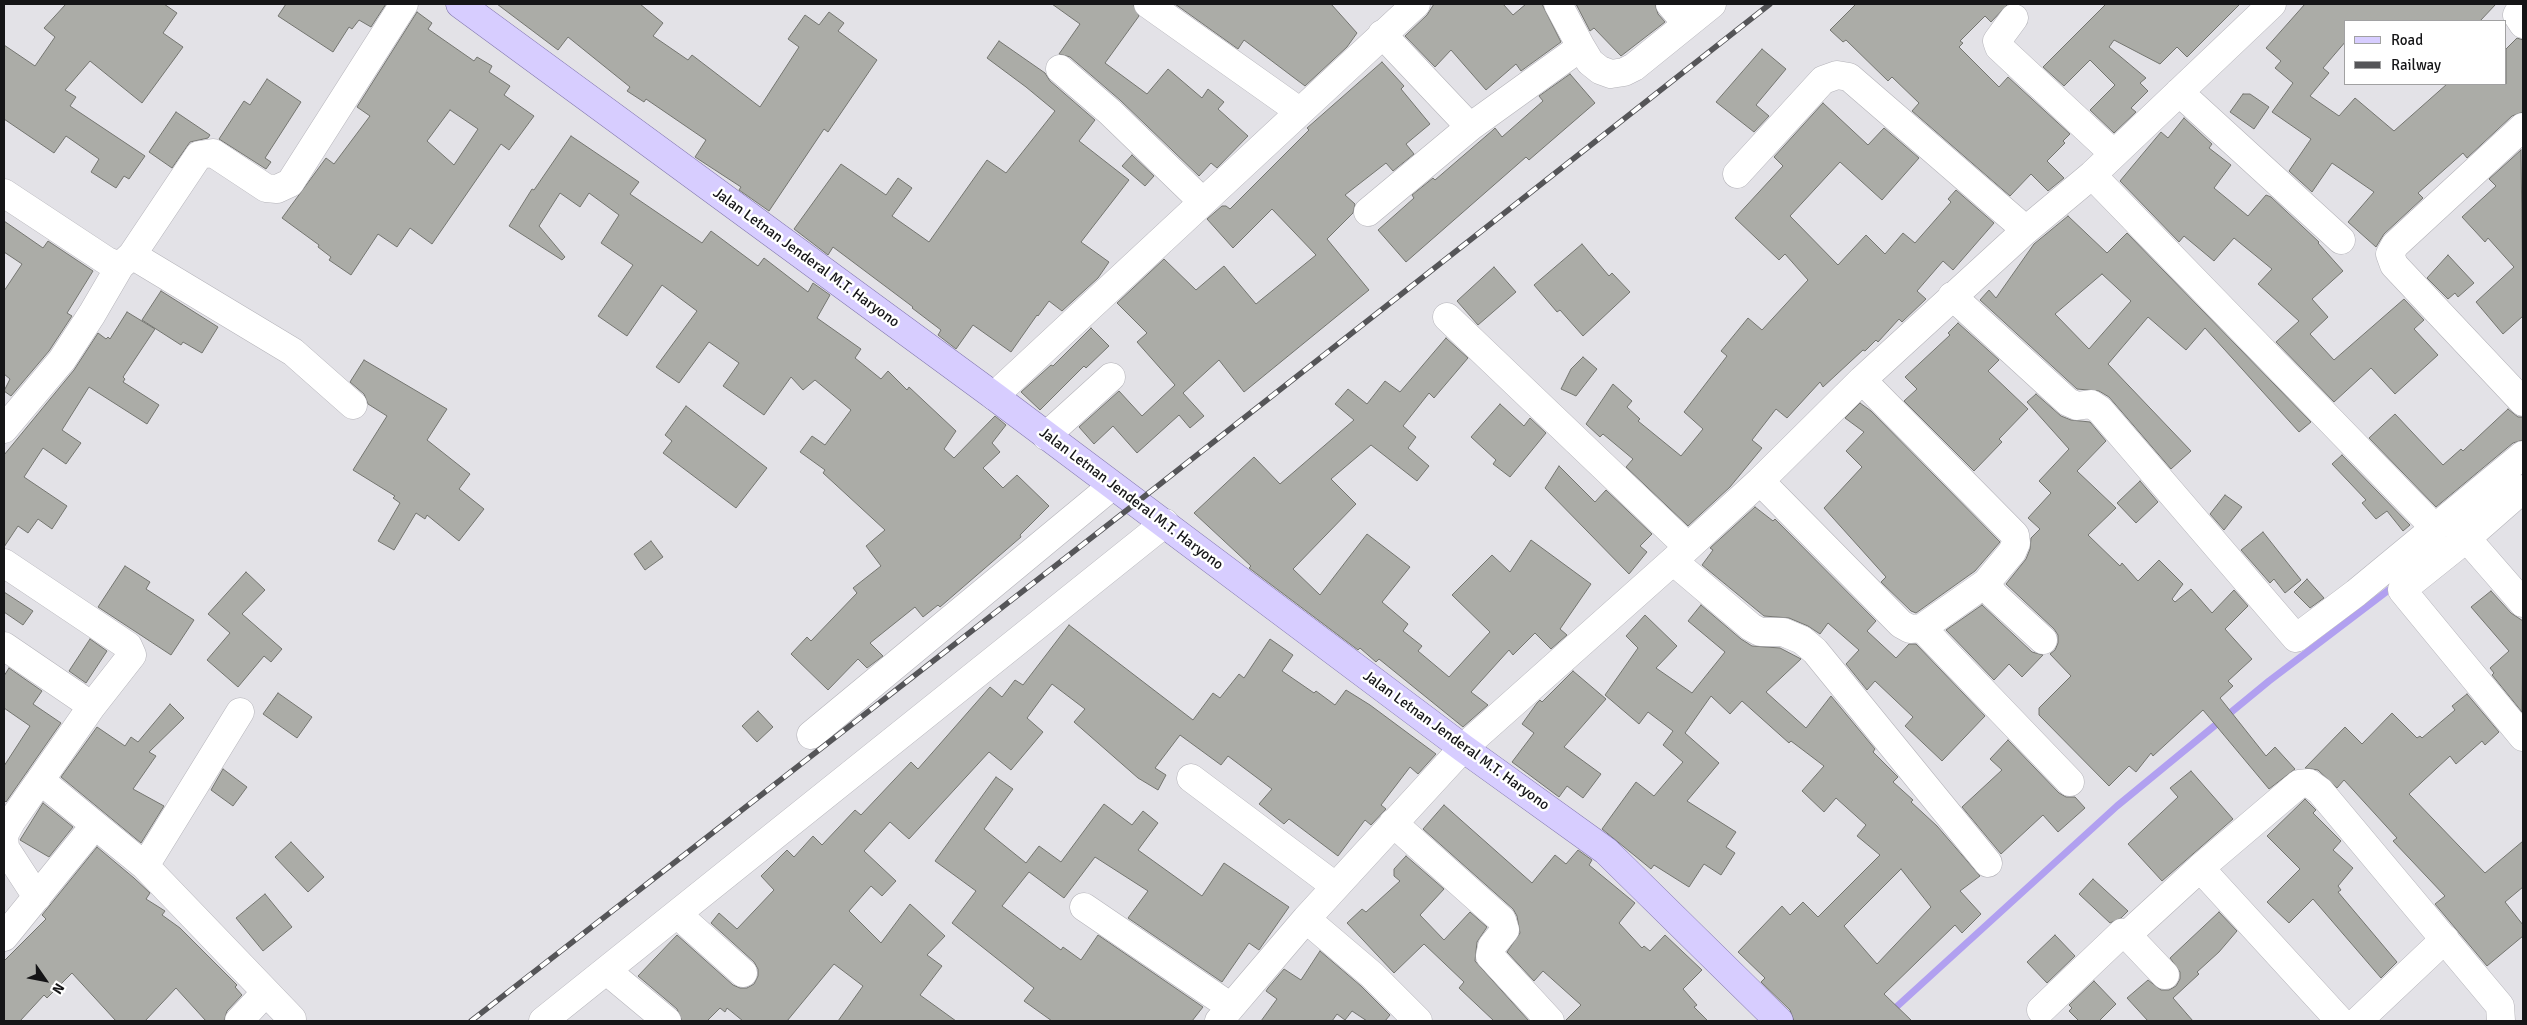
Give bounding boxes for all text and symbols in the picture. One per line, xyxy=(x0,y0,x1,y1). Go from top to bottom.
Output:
legend xyxy=(2344,20,2507,85)
text: Road xyxy=(2391,31,2423,49)
text: Railway xyxy=(2391,56,2441,74)
street label: Jalan Letnan Jenderal M.T. Haryono xyxy=(709,184,903,332)
street label: Jalan Letnan Jenderal M.T. Haryono xyxy=(1035,424,1227,574)
street label: Jalan Letnan Jenderal M.T. Haryono xyxy=(1359,667,1553,815)
north arrow xyxy=(20,955,70,1005)
text: N xyxy=(48,980,68,997)

